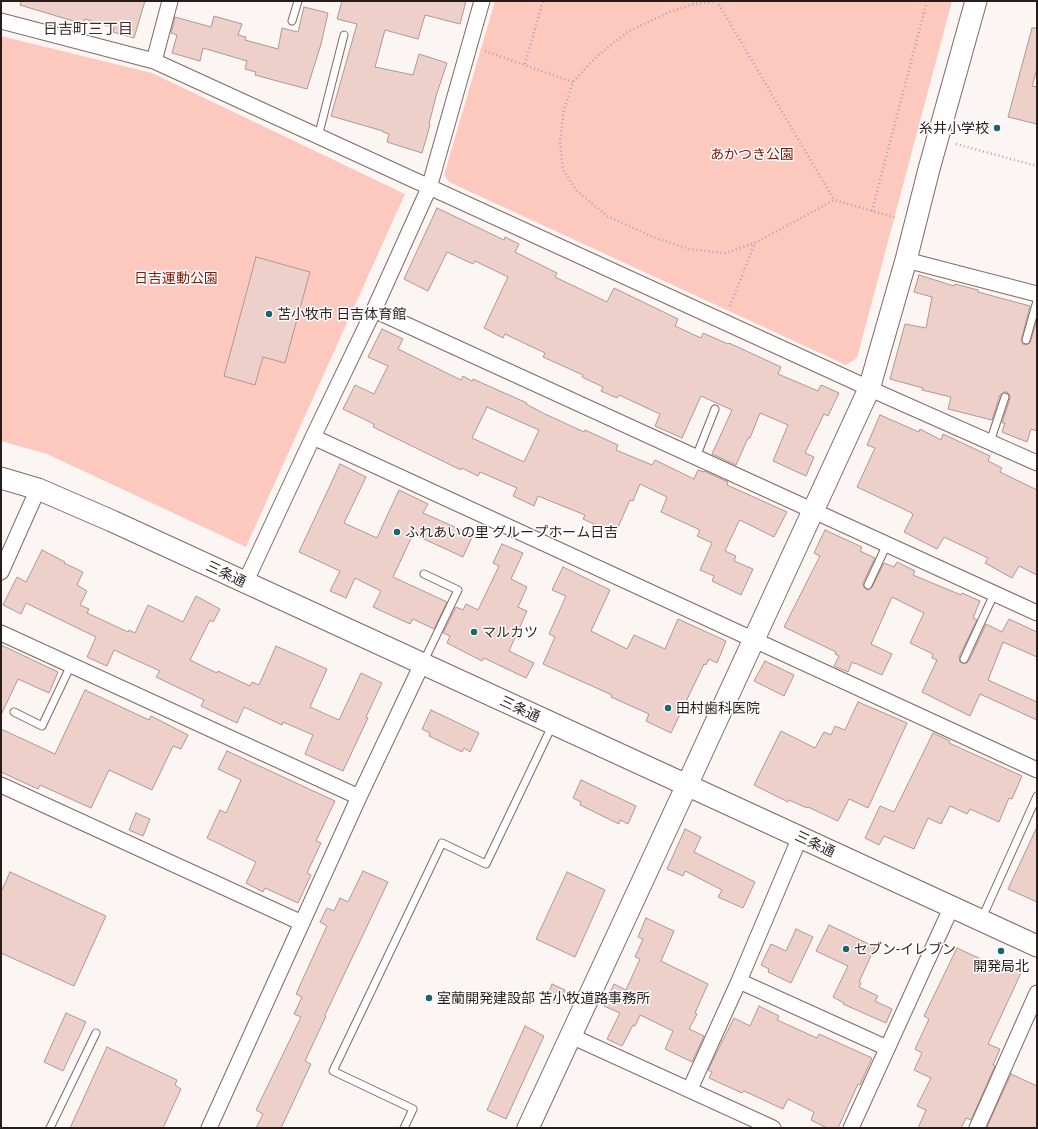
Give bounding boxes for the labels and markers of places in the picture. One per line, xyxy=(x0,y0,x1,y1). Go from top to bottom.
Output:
place label: 糸井小学校 xyxy=(919,120,989,136)
marker: 糸井小学校 xyxy=(992,123,1002,133)
place label: 苫小牧市 日吉体育館 xyxy=(277,306,406,322)
marker: 苫小牧市 日吉体育館 xyxy=(264,309,274,319)
place label: ふれあいの里 グループホーム日吉 xyxy=(405,524,618,540)
marker: ふれあいの里 グループホーム日吉 xyxy=(392,527,402,537)
place label: マルカツ xyxy=(482,624,538,640)
marker: マルカツ xyxy=(469,627,479,637)
place label: 田村歯科医院 xyxy=(676,700,760,716)
marker: 田村歯科医院 xyxy=(663,703,673,713)
place label: セブン-イレブン xyxy=(854,941,956,957)
marker: セブン-イレブン xyxy=(841,944,851,954)
marker: 開発局北 xyxy=(996,946,1006,956)
place label: 開発局北 xyxy=(973,958,1029,974)
place label: 室蘭開発建設部 苫小牧道路事務所 xyxy=(437,990,650,1006)
marker: 室蘭開発建設部 苫小牧道路事務所 xyxy=(424,993,434,1003)

